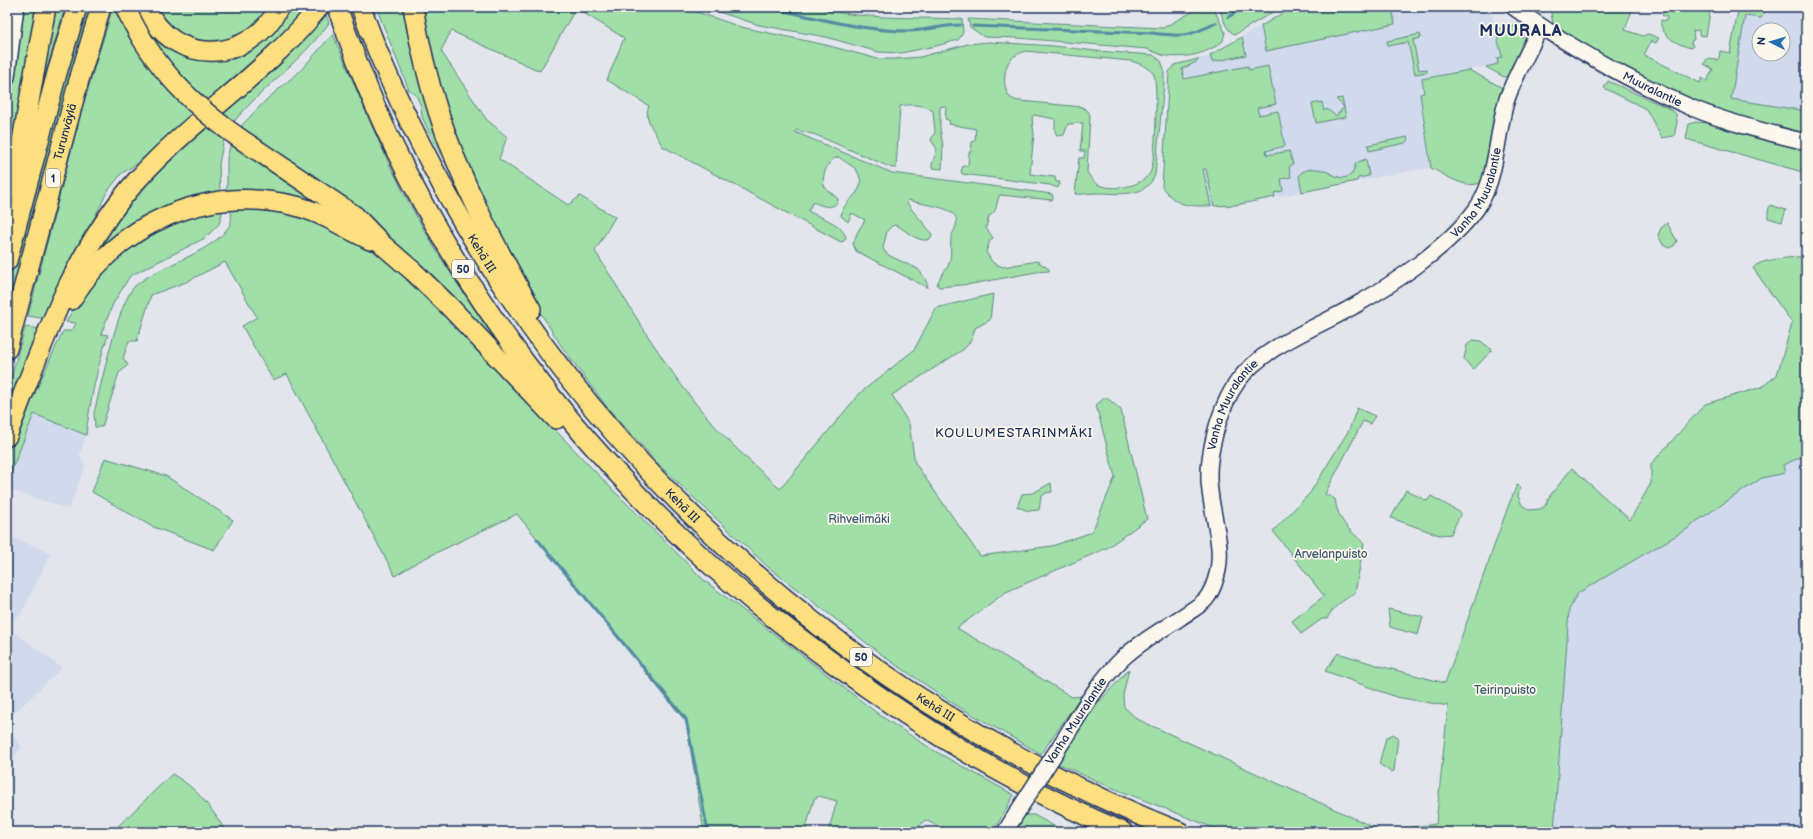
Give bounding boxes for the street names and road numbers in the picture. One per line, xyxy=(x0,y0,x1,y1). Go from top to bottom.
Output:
street label: Muuralantie xyxy=(1620,69,1684,111)
street label: Turunväylä xyxy=(51,102,80,162)
street label: Vanha Muuralantie xyxy=(1448,146,1505,241)
road number: 1 xyxy=(46,169,60,187)
street label: Kehä III xyxy=(464,232,499,276)
road number: 50 xyxy=(452,260,474,278)
street label: Vanha Muuralantie xyxy=(1205,356,1262,451)
street label: Kehä III xyxy=(662,486,703,527)
road number: 50 xyxy=(850,648,872,666)
street label: Vanha Muuralantie xyxy=(1043,675,1110,768)
street label: Kehä III xyxy=(913,690,957,726)

